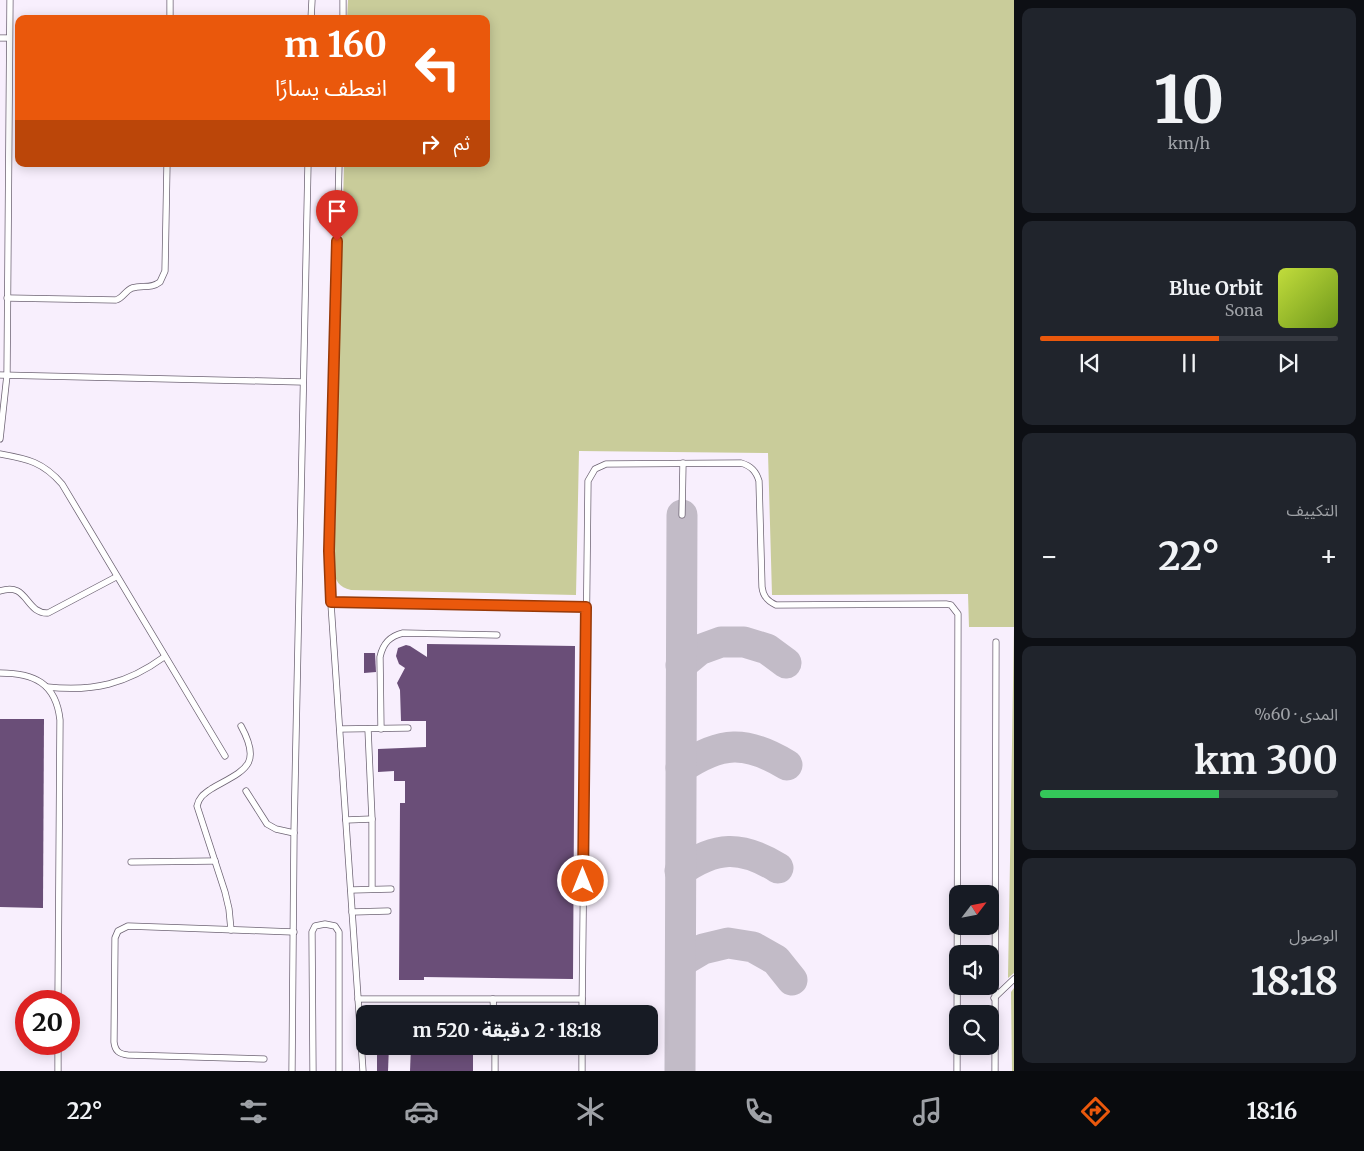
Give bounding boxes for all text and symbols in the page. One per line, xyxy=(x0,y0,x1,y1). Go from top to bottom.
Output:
text: 160 m xyxy=(284,23,387,67)
icon: left xyxy=(405,35,470,100)
text: 10 xyxy=(1154,59,1224,141)
text: انعطف يسارًا xyxy=(275,74,387,102)
icon: right xyxy=(416,130,444,158)
text: ثم xyxy=(454,131,470,155)
text: km/h xyxy=(1168,133,1210,153)
pin xyxy=(316,190,358,241)
icon: arrive xyxy=(323,197,351,225)
text: Blue Orbit xyxy=(1169,276,1263,300)
text: Sona xyxy=(1225,300,1263,320)
icon: previous xyxy=(1076,349,1104,377)
icon: pause xyxy=(1175,349,1203,377)
icon: next xyxy=(1274,349,1302,377)
text: التكييف xyxy=(1286,500,1338,520)
text: 22° xyxy=(1158,533,1220,580)
text: − xyxy=(1040,538,1059,574)
text: + xyxy=(1319,538,1338,574)
text: المدى · 60% xyxy=(1254,704,1338,724)
text: 300 km xyxy=(1194,737,1338,784)
position arrow xyxy=(556,854,608,906)
north arrow xyxy=(949,885,999,935)
map controls xyxy=(949,885,999,1055)
text: الوصول xyxy=(1289,925,1338,945)
button: sound xyxy=(949,945,999,995)
text: 18:18 xyxy=(1250,958,1338,1005)
speed limit sign: 20 xyxy=(15,990,80,1055)
button: search xyxy=(949,1005,999,1055)
text: 18:18 · 2 دقيقة · 520 m xyxy=(412,1018,602,1042)
icon: filters xyxy=(236,1094,271,1129)
icon: car xyxy=(404,1094,439,1129)
icon: climate xyxy=(573,1094,608,1129)
icon: phone xyxy=(741,1094,776,1129)
icon: music xyxy=(910,1094,945,1129)
icon: directions xyxy=(1078,1094,1113,1129)
text: 22° xyxy=(67,1097,102,1125)
text: 18:16 xyxy=(1247,1097,1297,1125)

